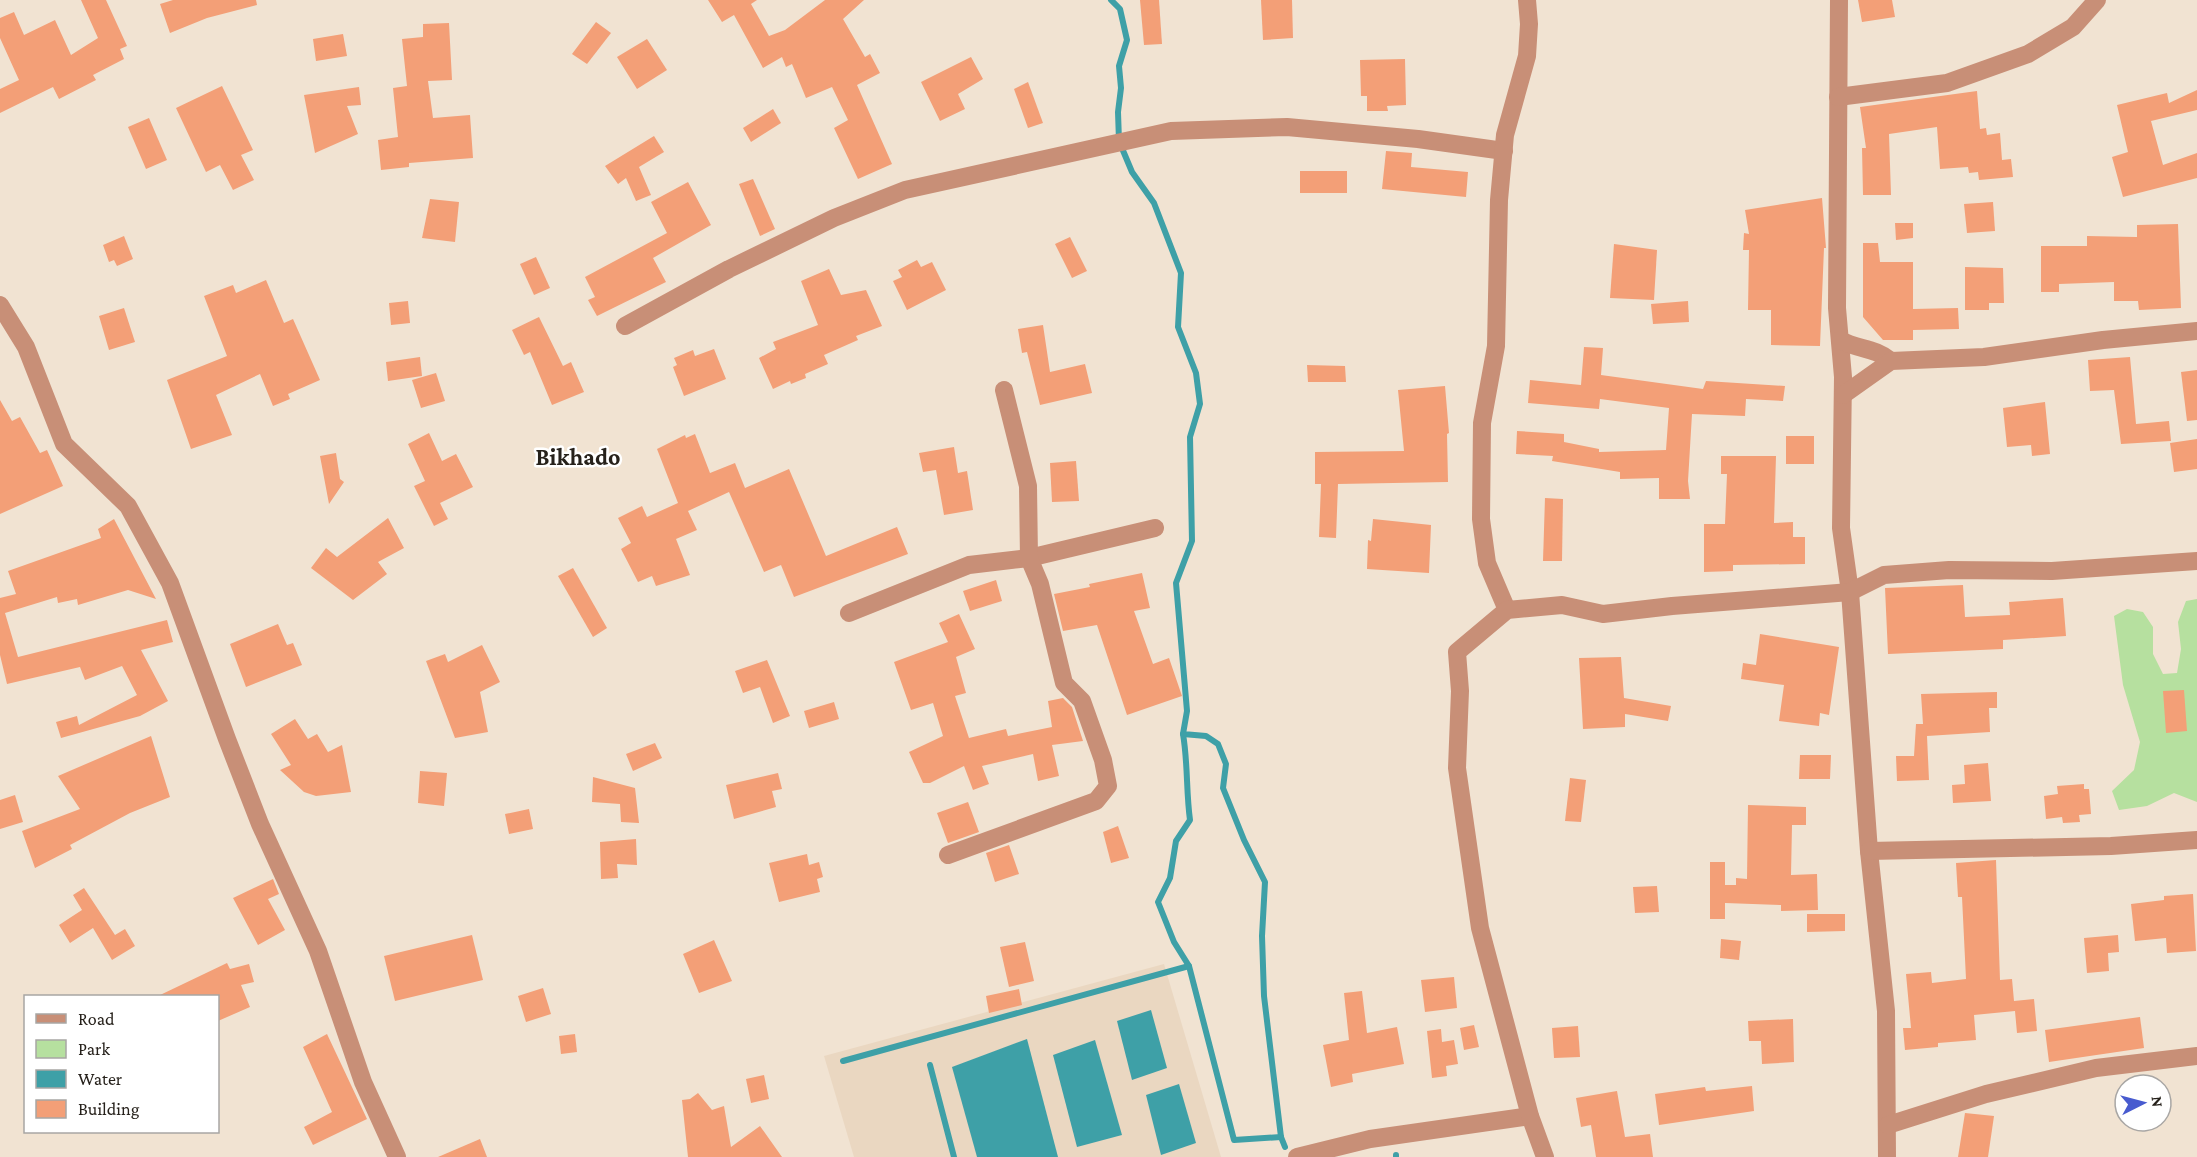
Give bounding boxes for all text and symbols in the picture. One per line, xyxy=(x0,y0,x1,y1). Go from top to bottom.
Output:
district label: Bikhado xyxy=(535,443,621,470)
legend xyxy=(24,995,219,1133)
text: Road xyxy=(78,1009,115,1029)
text: Park xyxy=(78,1039,110,1059)
text: Water xyxy=(78,1069,123,1089)
north arrow xyxy=(2113,1073,2173,1133)
text: N xyxy=(2148,1095,2166,1108)
text: Building xyxy=(78,1099,140,1119)

